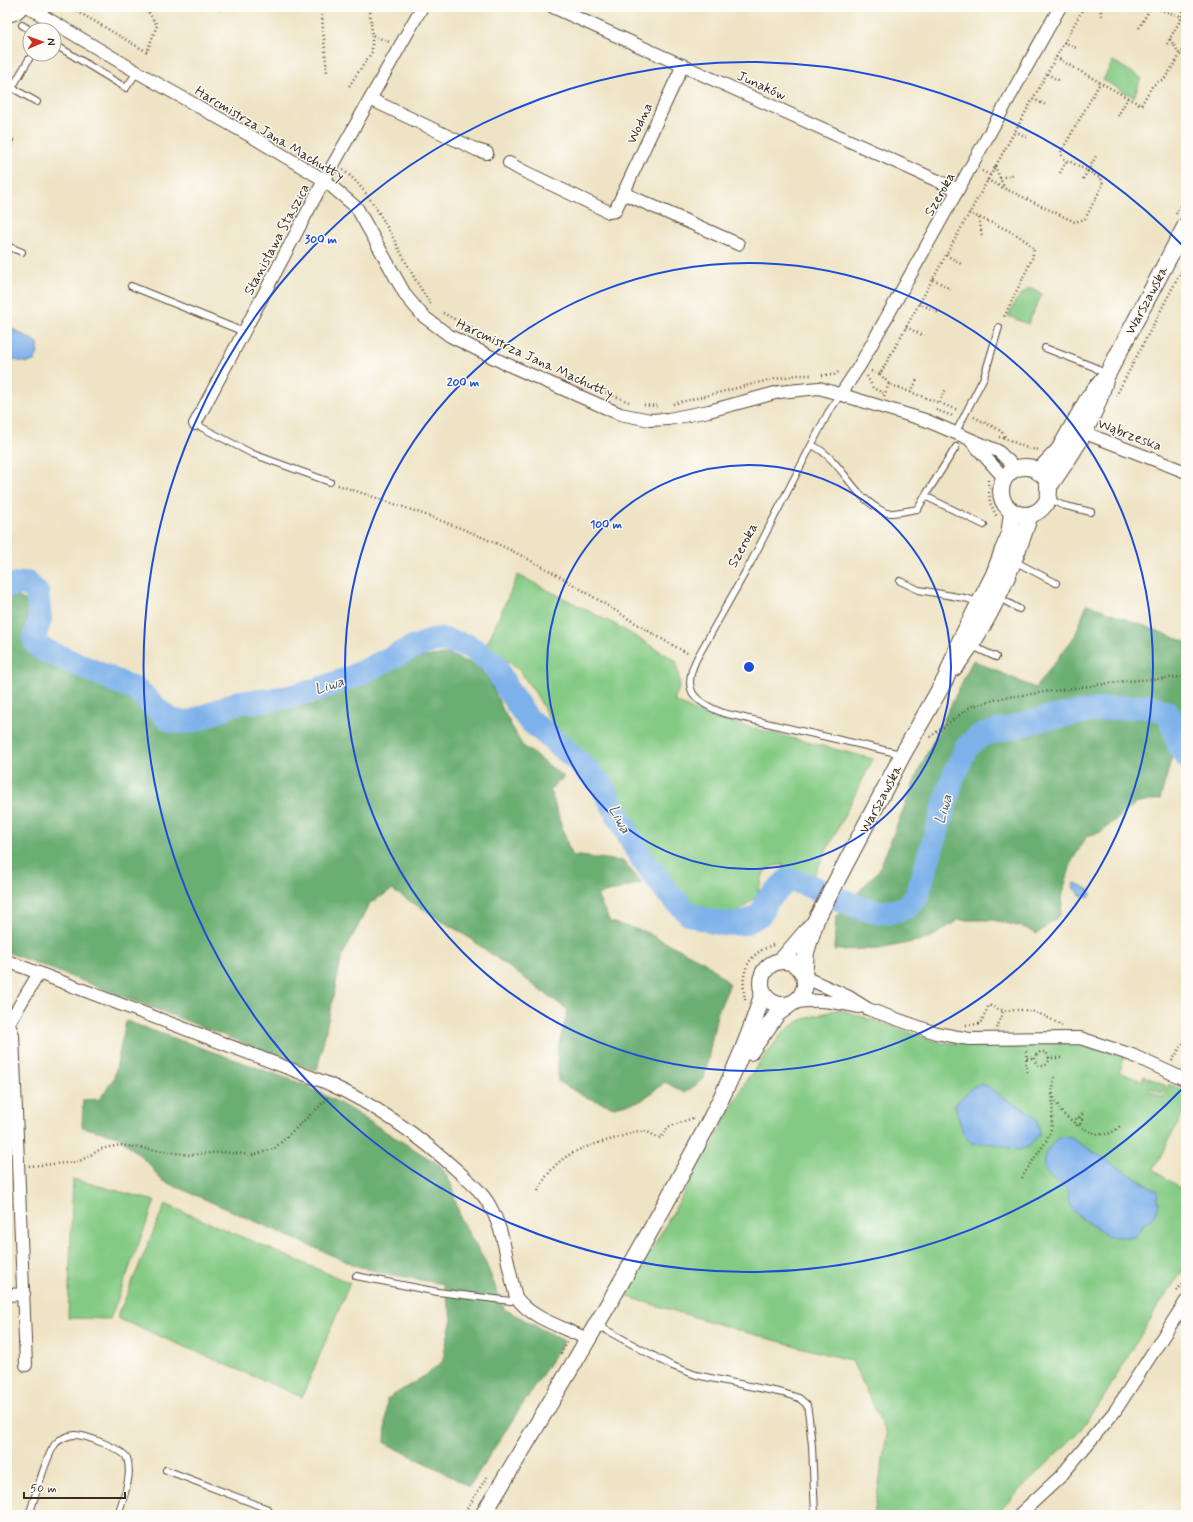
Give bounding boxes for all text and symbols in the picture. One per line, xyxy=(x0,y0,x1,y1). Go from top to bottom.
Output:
north arrow xyxy=(22,22,62,62)
text: N xyxy=(44,38,58,46)
street label: Junaków xyxy=(734,67,789,105)
street label: Harcmistrza Jana Machutty xyxy=(192,82,347,186)
street label: Wodna xyxy=(623,100,657,147)
street label: Szeroka xyxy=(920,169,959,220)
street label: Stanisława Staszica xyxy=(240,181,314,298)
text: 300 m xyxy=(305,232,338,248)
street label: Warszawska xyxy=(1121,263,1173,338)
street label: Harcmistrza Jana Machutty xyxy=(453,315,616,403)
text: 200 m xyxy=(447,375,480,391)
street label: Wąbrzeska xyxy=(1095,414,1164,455)
text: 100 m xyxy=(590,517,623,533)
street label: Szeroka xyxy=(724,520,762,571)
centre of rings xyxy=(742,660,756,674)
water label: Liwa xyxy=(312,672,347,700)
street label: Warszawska xyxy=(855,762,907,837)
water label: Liwa xyxy=(930,792,958,826)
water label: Liwa xyxy=(603,802,635,838)
scale bar xyxy=(24,1474,125,1500)
text: 50 m xyxy=(30,1481,57,1497)

